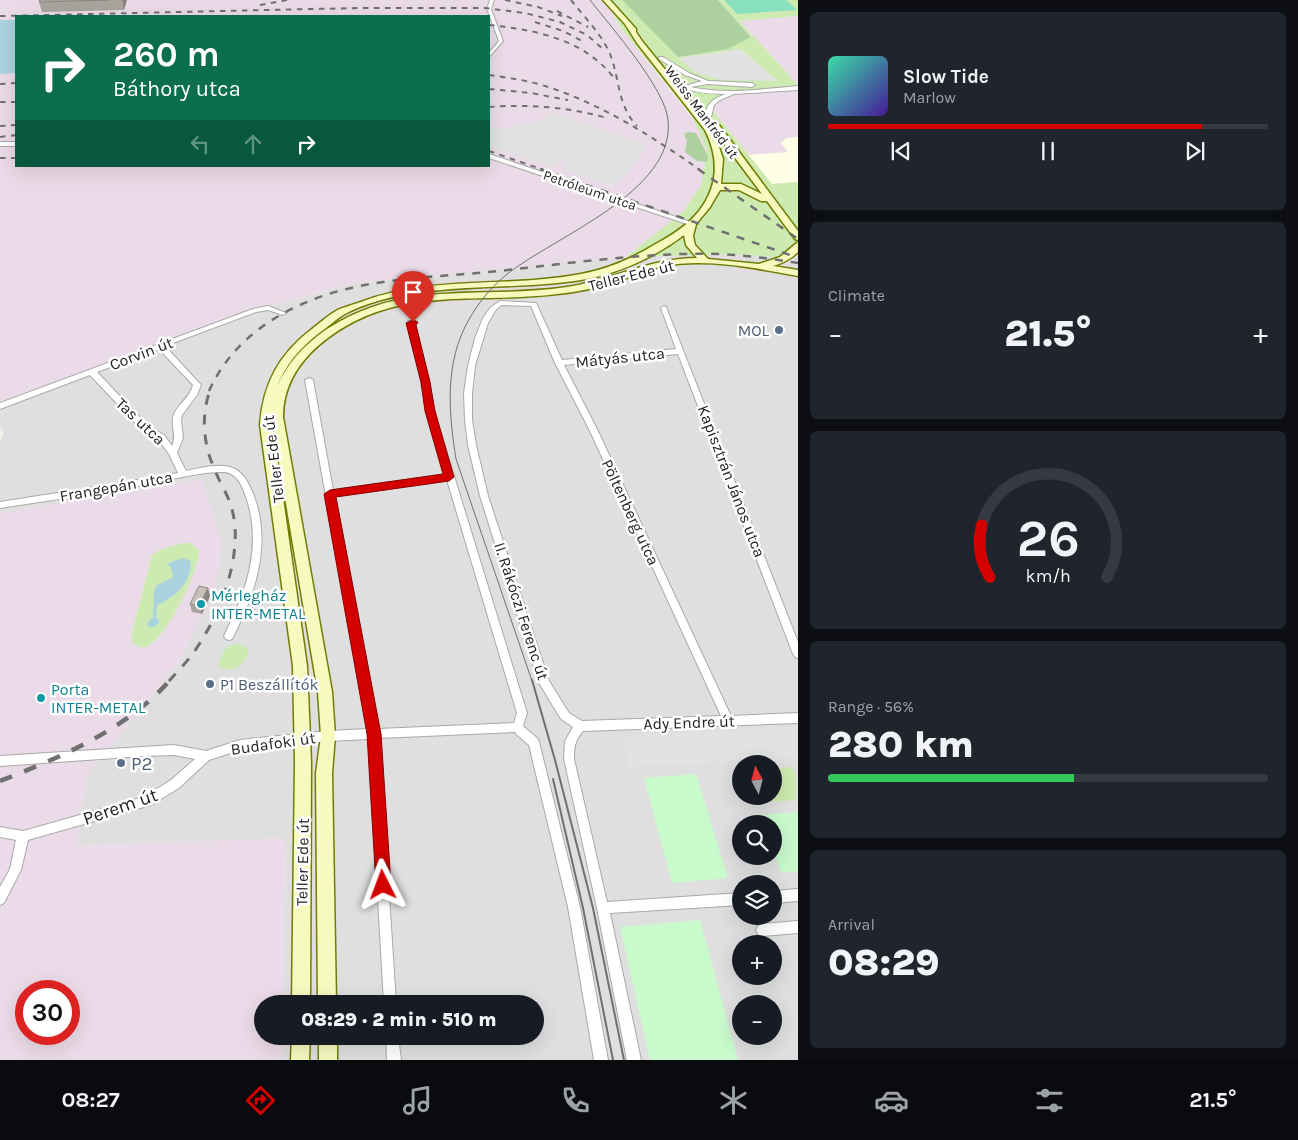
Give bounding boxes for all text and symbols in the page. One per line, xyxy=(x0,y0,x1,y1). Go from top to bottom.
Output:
text: 260 m xyxy=(113,34,220,75)
icon: right xyxy=(30,35,95,100)
street label: Weiss Manfréd út xyxy=(661,63,742,162)
text: Slow Tide xyxy=(903,66,989,88)
text: Báthory utca xyxy=(113,76,241,102)
text: Marlow xyxy=(903,88,956,107)
icon: left xyxy=(186,130,214,158)
icon: ahead xyxy=(239,130,267,158)
icon: right xyxy=(292,130,320,158)
icon: previous xyxy=(887,137,915,165)
icon: pause xyxy=(1034,137,1062,165)
icon: next xyxy=(1181,137,1209,165)
street label: Petróleum utca xyxy=(541,167,639,214)
street label: Teller Ede út xyxy=(586,256,676,295)
pin xyxy=(392,271,434,322)
icon: arrive xyxy=(399,278,427,306)
text: Climate xyxy=(828,286,885,305)
text: 21.5° xyxy=(1004,311,1092,356)
text: − xyxy=(828,317,843,350)
text: + xyxy=(1253,317,1268,350)
place label: MOL xyxy=(738,321,770,340)
marker: MOL xyxy=(773,324,785,336)
street label: Corvin út xyxy=(107,333,176,374)
street label: Mátyás utca xyxy=(575,343,666,372)
street label: Tas utca xyxy=(112,394,169,449)
street label: Kapisztrán János utca xyxy=(694,402,769,560)
street label: Teller Ede út xyxy=(259,414,288,504)
street label: Pöltenberg utca xyxy=(598,456,663,568)
street label: Frangepán utca xyxy=(58,467,174,506)
text: 26 xyxy=(1016,508,1080,569)
street label: II. Rákóczi Ferenc út xyxy=(490,540,553,683)
text: km/h xyxy=(1025,566,1071,587)
place label: Mérlegház INTER-METAL xyxy=(211,586,306,623)
marker: Mérlegház INTER-METAL xyxy=(195,598,207,610)
place label: P1 Beszállítók xyxy=(220,675,318,694)
marker: P1 Beszállítók xyxy=(204,678,216,690)
place label: Porta INTER-METAL xyxy=(51,680,146,717)
marker: Porta INTER-METAL xyxy=(35,692,47,704)
text: Range · 56% xyxy=(828,697,914,716)
street label: Ady Endre út xyxy=(643,711,735,734)
text: 280 km xyxy=(828,722,974,767)
street label: Budafoki út xyxy=(229,728,317,759)
place label: P2 xyxy=(131,753,153,775)
north arrow xyxy=(732,755,782,805)
map controls xyxy=(732,755,782,1045)
marker: P2 xyxy=(115,757,127,769)
street label: Perem út xyxy=(80,784,161,830)
button: search xyxy=(732,815,782,865)
street label: Teller Ede út xyxy=(292,818,313,906)
position arrow xyxy=(356,858,408,910)
button: layers xyxy=(732,875,782,925)
text: Arrival xyxy=(828,915,875,934)
button: + xyxy=(732,935,782,985)
text: 08:29 xyxy=(828,940,940,985)
speed limit sign: 30 xyxy=(15,980,80,1045)
button: − xyxy=(732,995,782,1045)
text: 08:29 · 2 min · 510 m xyxy=(301,1009,497,1031)
icon: directions xyxy=(243,1083,278,1118)
icon: music xyxy=(400,1083,435,1118)
icon: phone xyxy=(558,1083,593,1118)
icon: climate xyxy=(716,1083,751,1118)
icon: car xyxy=(874,1083,909,1118)
icon: filters xyxy=(1032,1083,1067,1118)
text: 08:27 xyxy=(61,1087,120,1113)
text: 21.5° xyxy=(1189,1087,1237,1113)

